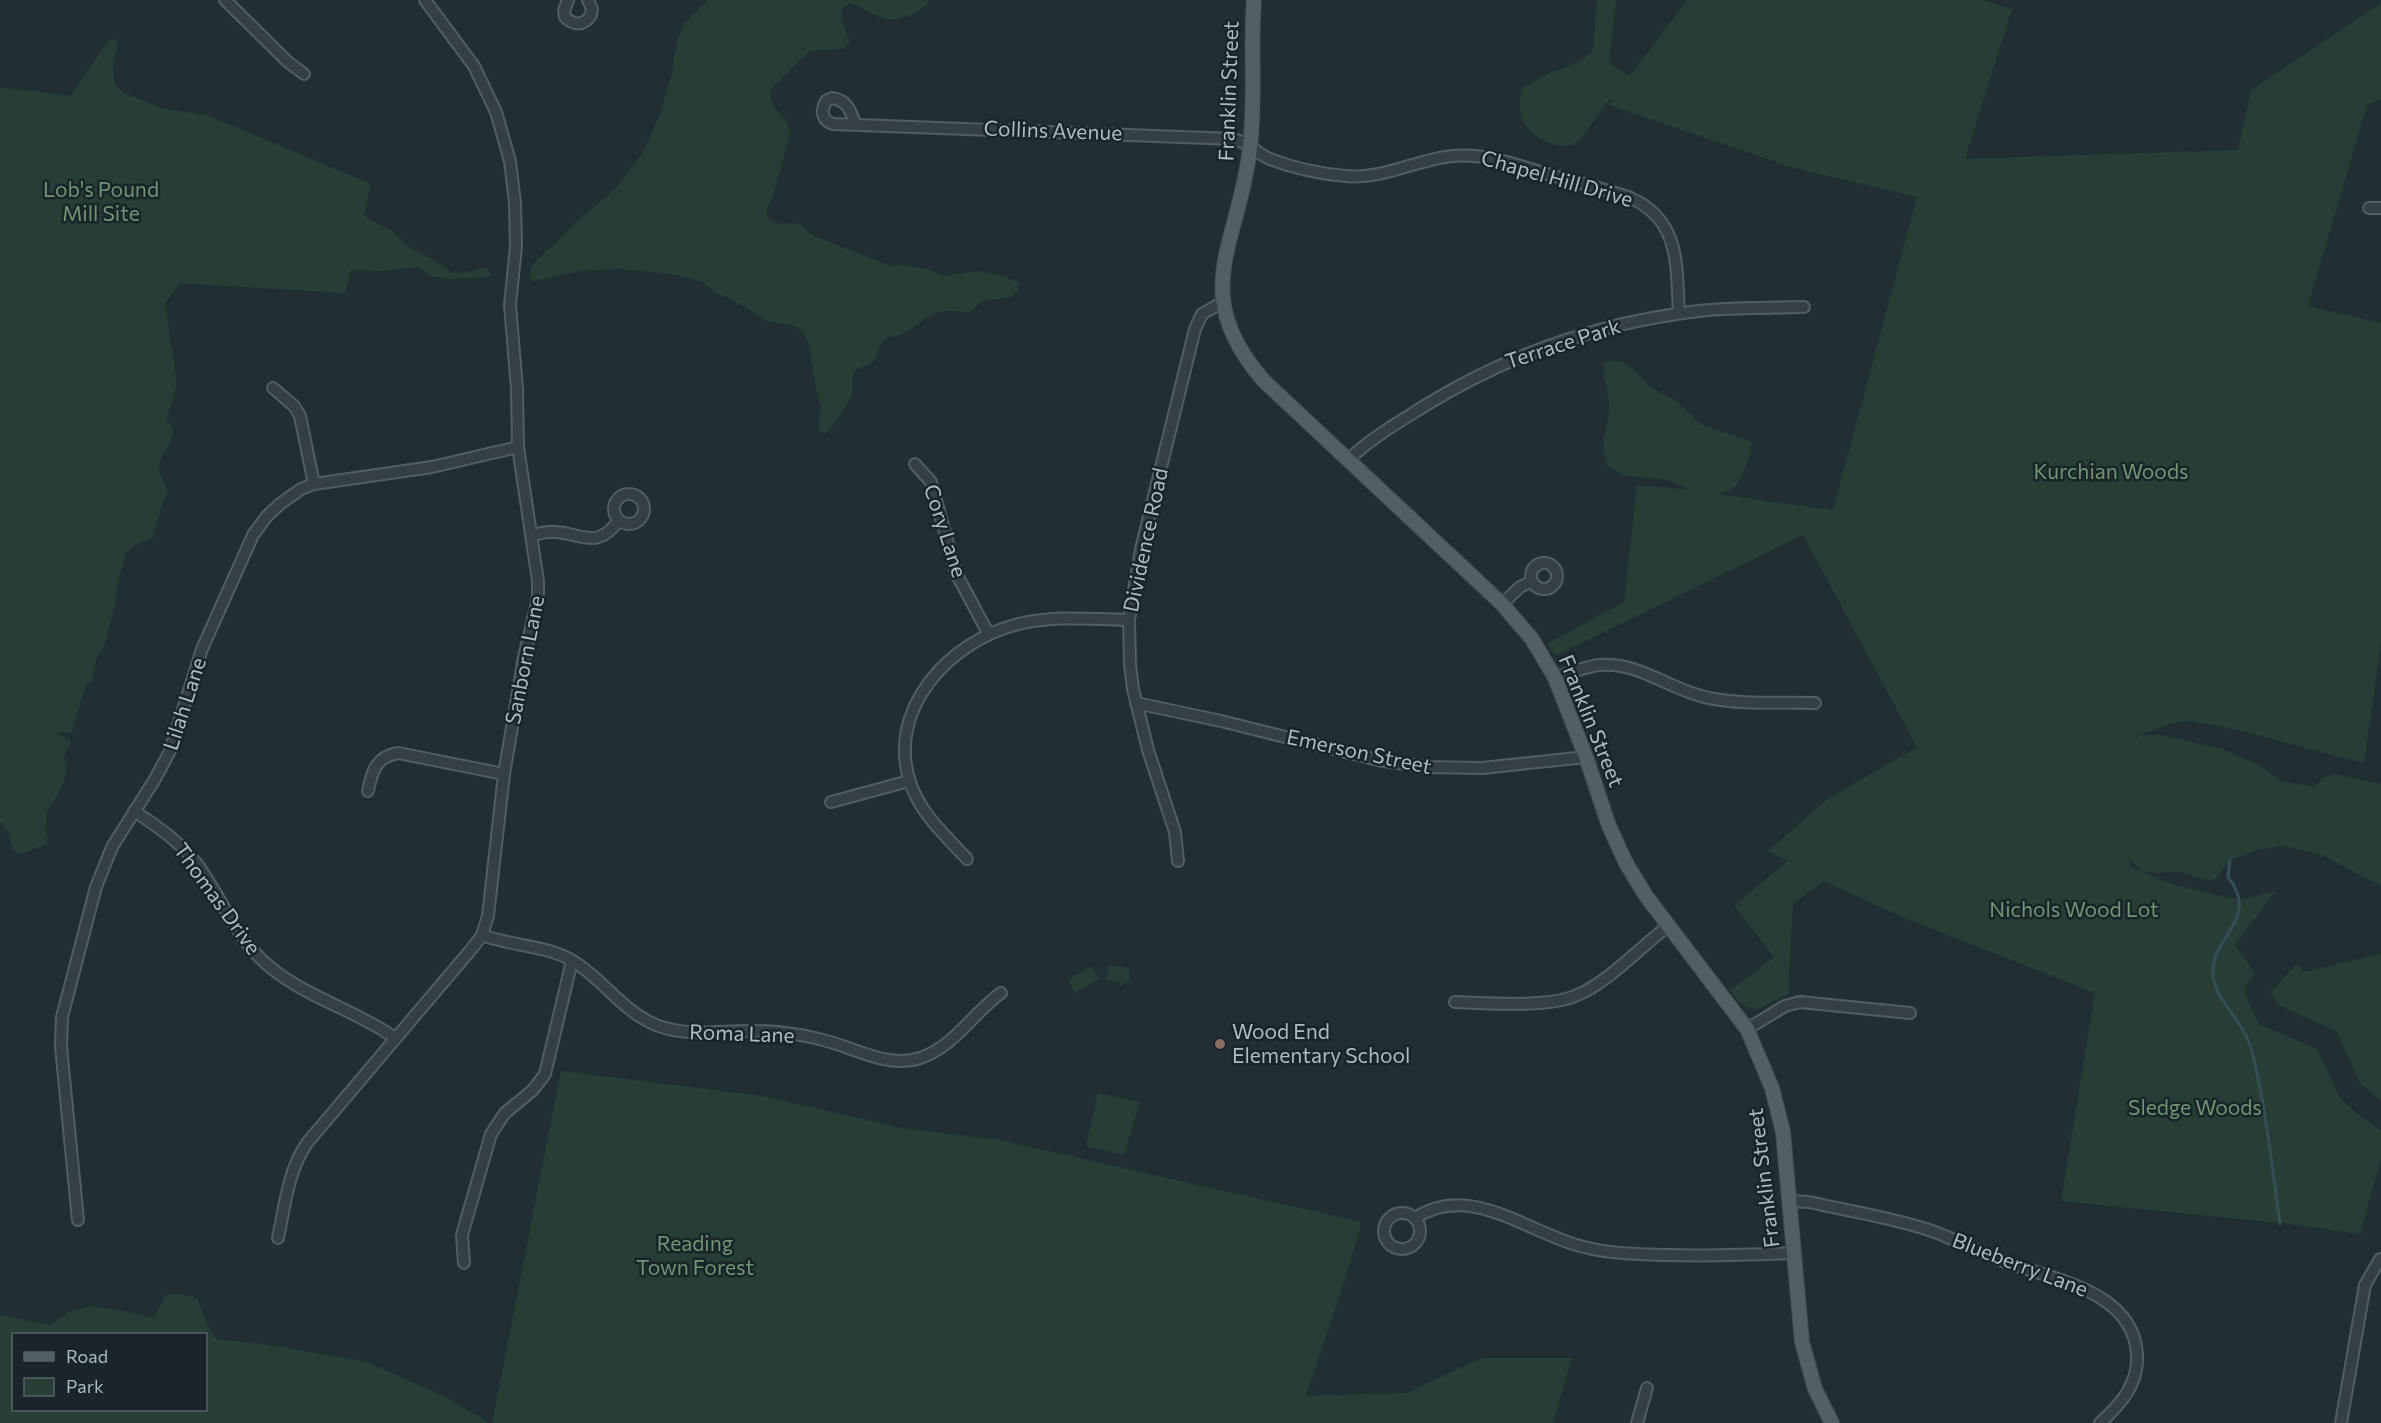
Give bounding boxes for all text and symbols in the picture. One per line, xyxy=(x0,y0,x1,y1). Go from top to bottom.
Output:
street label: Franklin Street xyxy=(1213,20,1242,162)
street label: Collins Avenue xyxy=(983,115,1123,144)
street label: Chapel Hill Drive xyxy=(1479,144,1636,211)
park label: Lob's Pound Mill Site xyxy=(43,176,159,225)
street label: Terrace Park xyxy=(1502,312,1623,373)
park label: Kurchian Woods xyxy=(2033,458,2189,483)
street label: Dividence Road xyxy=(1117,465,1172,614)
street label: Cory Lane xyxy=(920,481,973,580)
street label: Sanborn Lane xyxy=(499,593,548,726)
street label: Franklin Street xyxy=(1554,651,1630,790)
street label: Lilah Lane xyxy=(157,654,210,753)
street label: Emerson Street xyxy=(1285,723,1434,778)
street label: Thomas Drive xyxy=(169,838,267,959)
park label: Nichols Wood Lot xyxy=(1989,896,2159,921)
street label: Roma Lane xyxy=(689,1018,795,1047)
place label: Wood End Elementary School xyxy=(1232,1018,1410,1067)
marker: Wood End Elementary School xyxy=(1213,1037,1227,1051)
park label: Sledge Woods xyxy=(2128,1094,2262,1119)
street label: Franklin Street xyxy=(1742,1107,1783,1249)
street label: Blueberry Lane xyxy=(1949,1226,2092,1301)
park label: Reading Town Forest xyxy=(636,1230,754,1279)
legend xyxy=(12,1333,207,1411)
text: Road xyxy=(66,1345,108,1367)
text: Park xyxy=(66,1375,104,1397)

